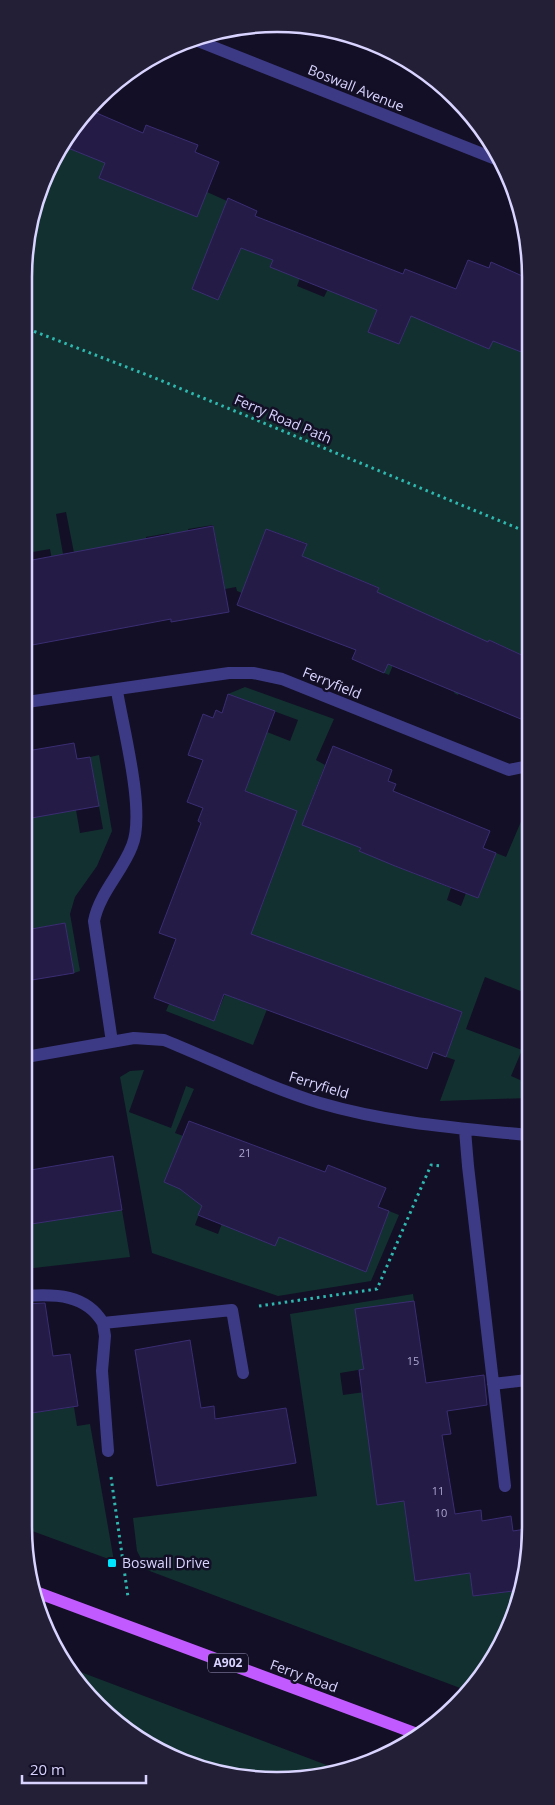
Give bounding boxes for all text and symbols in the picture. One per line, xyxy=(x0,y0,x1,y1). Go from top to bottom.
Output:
street label: Boswall Avenue xyxy=(305,60,407,116)
street label: Ferry Road Path xyxy=(232,389,335,448)
street label: Ferryfield xyxy=(300,662,364,703)
street label: Ferryfield xyxy=(287,1066,351,1103)
house number: 21 xyxy=(239,1145,251,1160)
house number: 15 xyxy=(407,1353,419,1368)
house number: 11 xyxy=(432,1483,444,1498)
house number: 10 xyxy=(435,1505,447,1520)
place label: Boswall Drive xyxy=(122,1553,210,1572)
marker: Boswall Drive xyxy=(106,1557,118,1569)
road number: A902 xyxy=(208,1654,248,1672)
street label: Ferry Road xyxy=(268,1655,341,1697)
scale bar xyxy=(22,1752,146,1784)
text: 20 m xyxy=(30,1759,65,1779)

